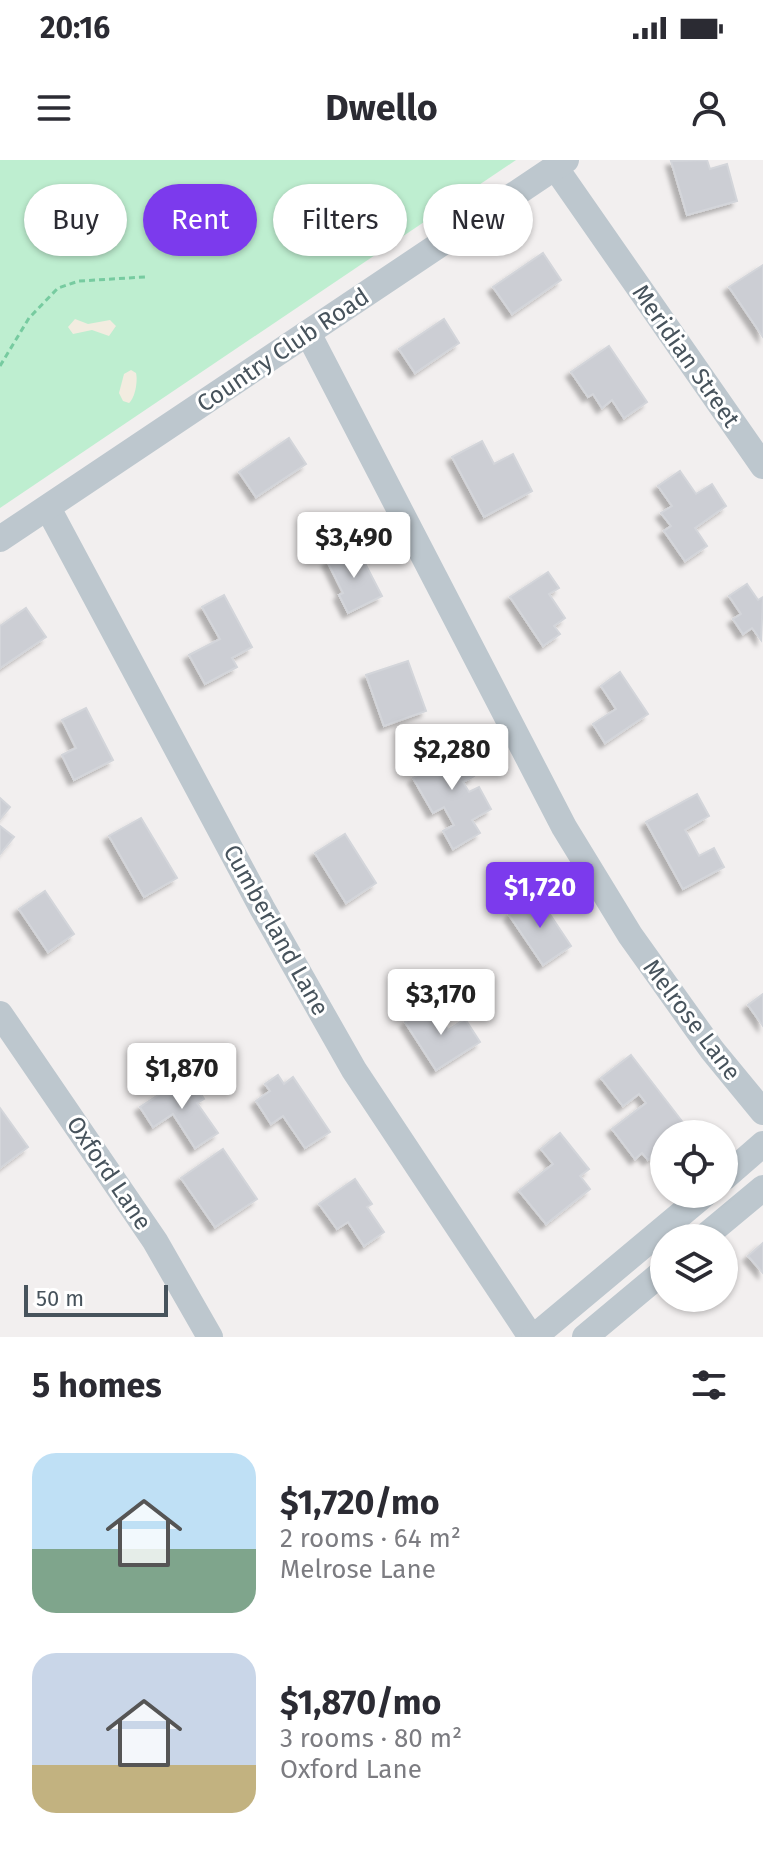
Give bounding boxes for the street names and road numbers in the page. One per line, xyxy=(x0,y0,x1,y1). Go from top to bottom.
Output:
street label: Meridian Street xyxy=(626,279,746,433)
street label: Country Club Road xyxy=(192,282,374,418)
street label: Cumberland Lane xyxy=(217,840,335,1020)
street label: Melrose Lane xyxy=(638,954,746,1086)
street label: Oxford Lane xyxy=(61,1111,157,1235)

